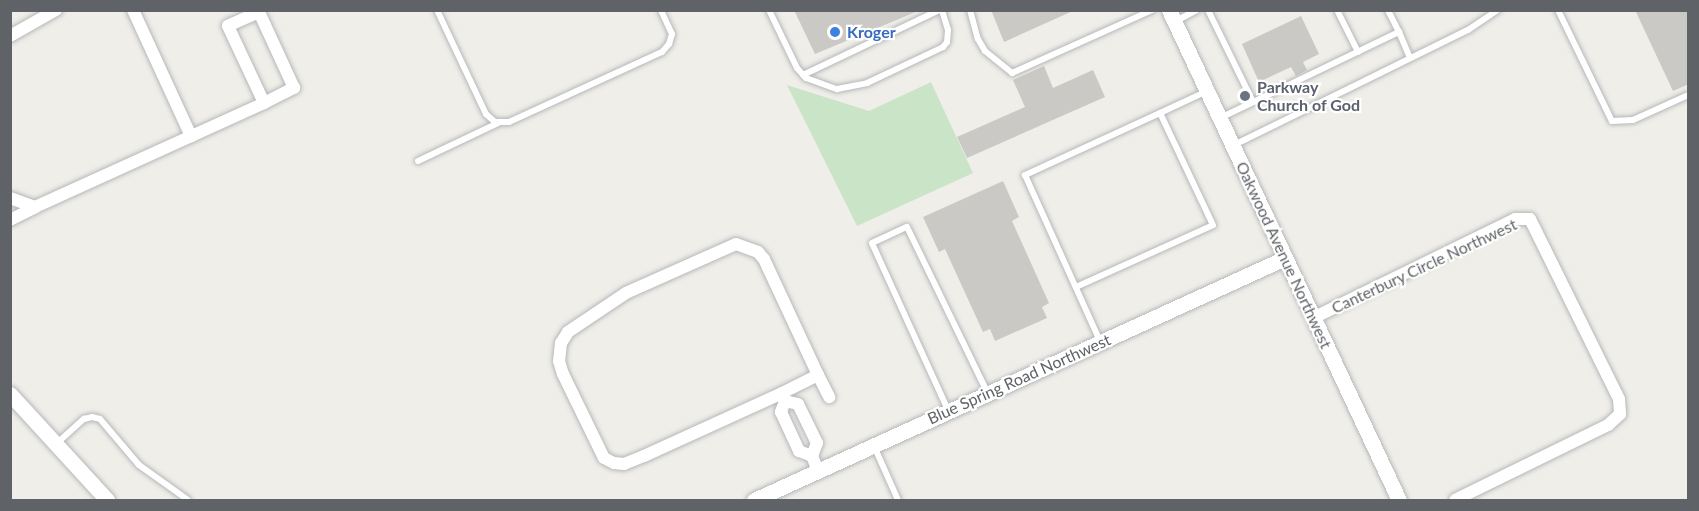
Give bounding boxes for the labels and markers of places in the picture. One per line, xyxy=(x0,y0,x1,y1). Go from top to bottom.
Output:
place label: Kroger xyxy=(847,22,896,42)
marker: Kroger xyxy=(828,25,842,39)
place label: Parkway Church of God xyxy=(1257,77,1360,115)
marker: Parkway Church of God xyxy=(1238,89,1252,103)

